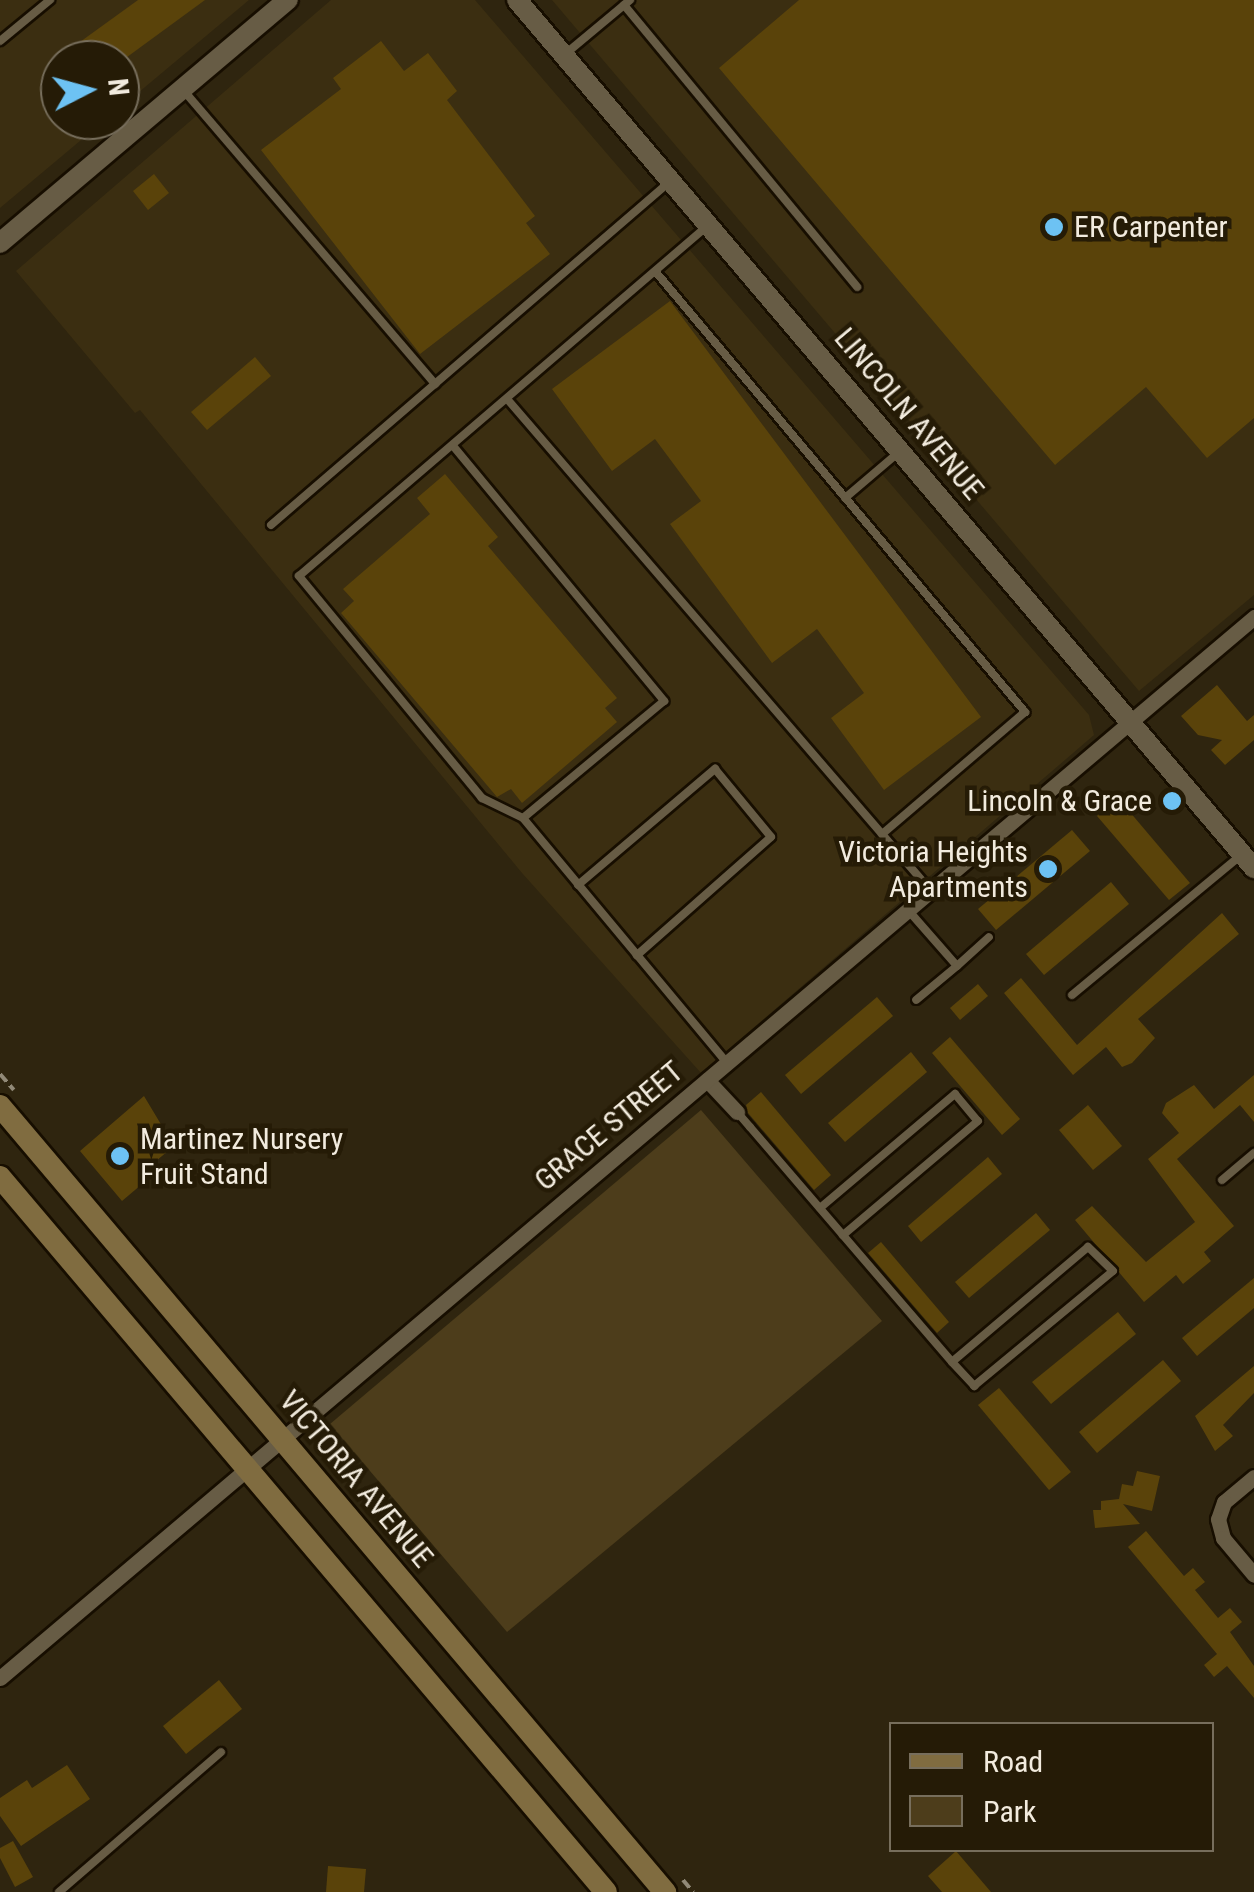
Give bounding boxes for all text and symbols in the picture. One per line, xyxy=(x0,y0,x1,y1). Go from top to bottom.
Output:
north arrow xyxy=(40,40,140,140)
text: N xyxy=(101,77,136,97)
place label: ER Carpenter xyxy=(1074,209,1228,245)
marker: ER Carpenter xyxy=(1043,216,1065,238)
street label: LINCOLN AVENUE xyxy=(827,321,991,507)
place label: Lincoln & Grace xyxy=(967,783,1152,819)
marker: Lincoln & Grace xyxy=(1161,790,1183,812)
place label: Victoria Heights Apartments xyxy=(838,834,1028,904)
marker: Victoria Heights Apartments xyxy=(1037,858,1059,880)
street label: GRACE STREET xyxy=(528,1054,690,1198)
place label: Martinez Nursery Fruit Stand xyxy=(140,1121,343,1192)
marker: Martinez Nursery Fruit Stand xyxy=(109,1145,131,1167)
street label: VICTORIA AVENUE xyxy=(271,1383,441,1575)
legend xyxy=(889,1722,1214,1852)
text: Road xyxy=(983,1744,1043,1779)
text: Park xyxy=(983,1794,1037,1829)

